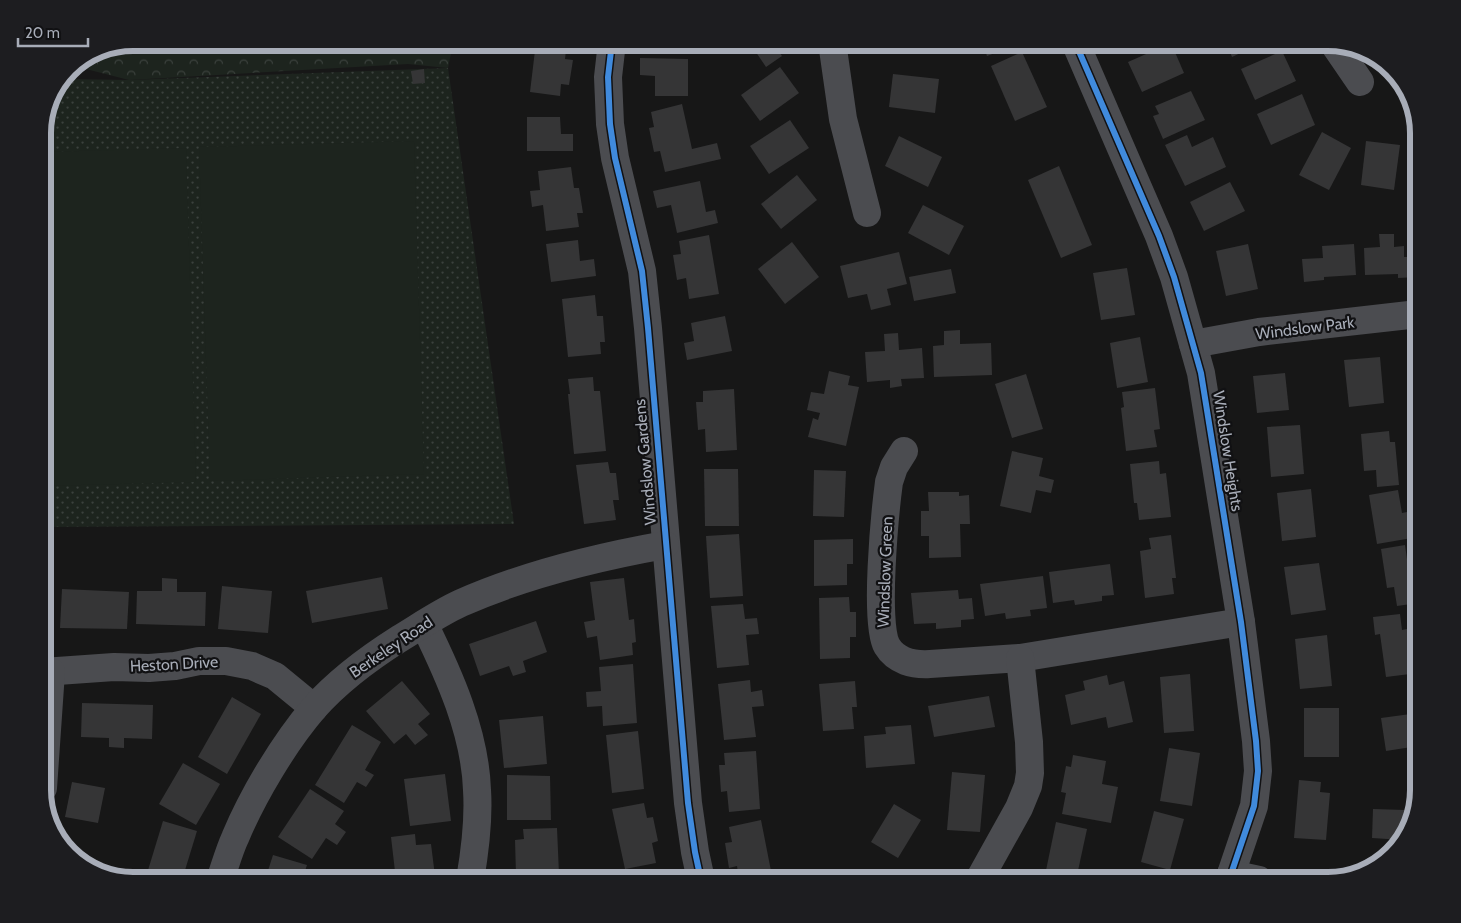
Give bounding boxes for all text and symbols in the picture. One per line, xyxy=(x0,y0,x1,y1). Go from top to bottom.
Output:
scale bar xyxy=(18,15,88,47)
text: 20 m xyxy=(25,24,60,42)
street label: Windslow Park xyxy=(1255,312,1356,343)
street label: Windslow Heights xyxy=(1209,389,1247,513)
street label: Windslow Gardens xyxy=(630,398,660,526)
street label: Windslow Green xyxy=(874,516,896,628)
street label: Berkeley Road xyxy=(346,612,436,682)
street label: Heston Drive xyxy=(129,652,219,676)

